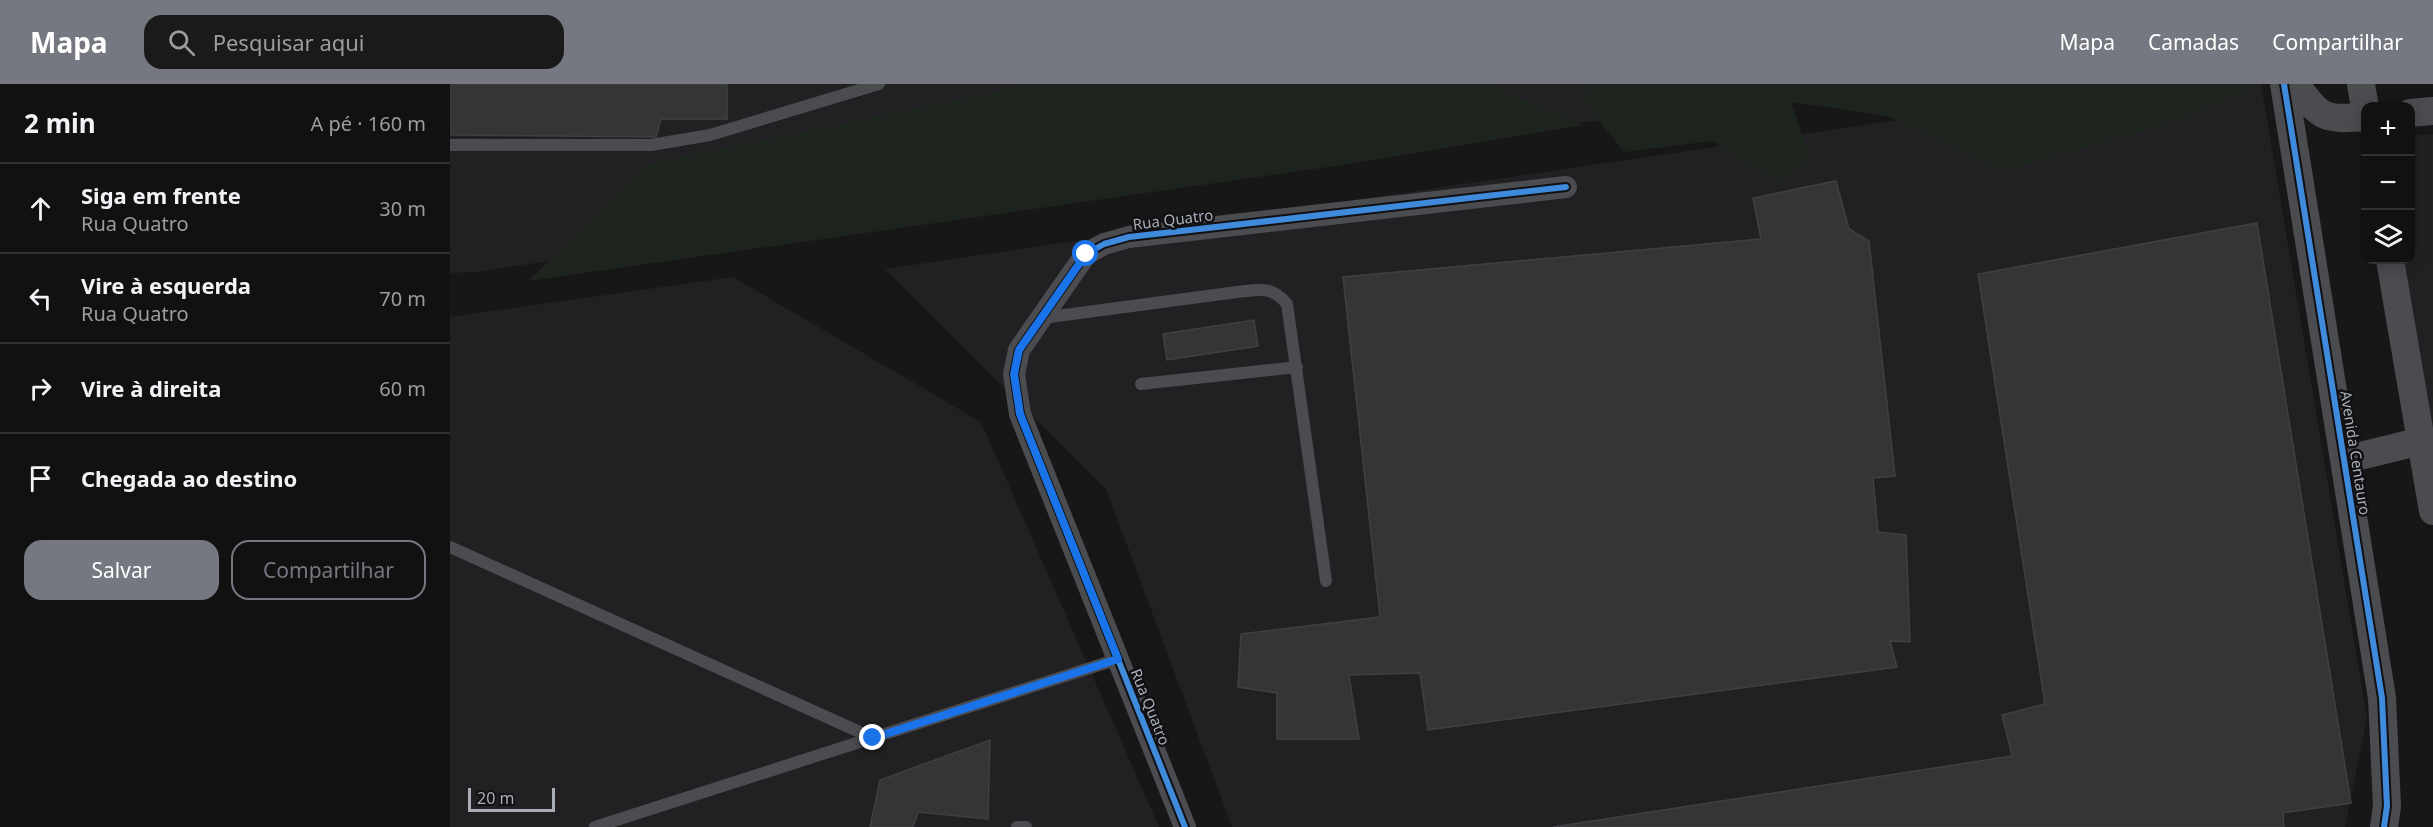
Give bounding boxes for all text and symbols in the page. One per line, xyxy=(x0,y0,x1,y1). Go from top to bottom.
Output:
search box xyxy=(144,15,564,69)
text: Mapa xyxy=(30,23,108,61)
icon: search xyxy=(165,26,198,59)
text: Pesquisar aqui xyxy=(213,27,365,57)
text: Mapa xyxy=(2059,28,2115,56)
text: Camadas xyxy=(2148,28,2239,56)
text: Compartilhar xyxy=(2272,28,2403,56)
map controls xyxy=(2361,102,2415,264)
button: + xyxy=(2361,102,2415,156)
text: 2 min xyxy=(24,105,96,141)
text: A pé · 160 m xyxy=(310,110,426,137)
button: − xyxy=(2361,156,2415,210)
text: Siga em frente xyxy=(81,180,241,210)
icon: ahead xyxy=(24,192,57,225)
text: 30 m xyxy=(379,195,426,222)
street label: Rua Quatro xyxy=(1132,204,1214,234)
text: Rua Quatro xyxy=(81,210,189,237)
button: layers xyxy=(2361,210,2415,264)
route start xyxy=(1072,240,1098,266)
text: Vire à esquerda xyxy=(81,270,251,300)
icon: left xyxy=(24,282,57,315)
text: 70 m xyxy=(379,285,426,312)
text: Rua Quatro xyxy=(81,300,189,327)
icon: right xyxy=(24,372,57,405)
text: Vire à direita xyxy=(81,373,221,403)
text: 60 m xyxy=(379,375,426,402)
street label: Avenida Centauro xyxy=(2336,389,2376,516)
icon: arrive xyxy=(24,462,57,495)
text: Chegada ao destino xyxy=(81,463,297,493)
button: Salvar xyxy=(24,540,219,600)
button: Compartilhar xyxy=(231,540,426,600)
street label: Rua Quatro xyxy=(1127,665,1175,748)
route end xyxy=(859,724,885,750)
scale bar xyxy=(468,785,555,812)
text: 20 m xyxy=(477,787,514,809)

